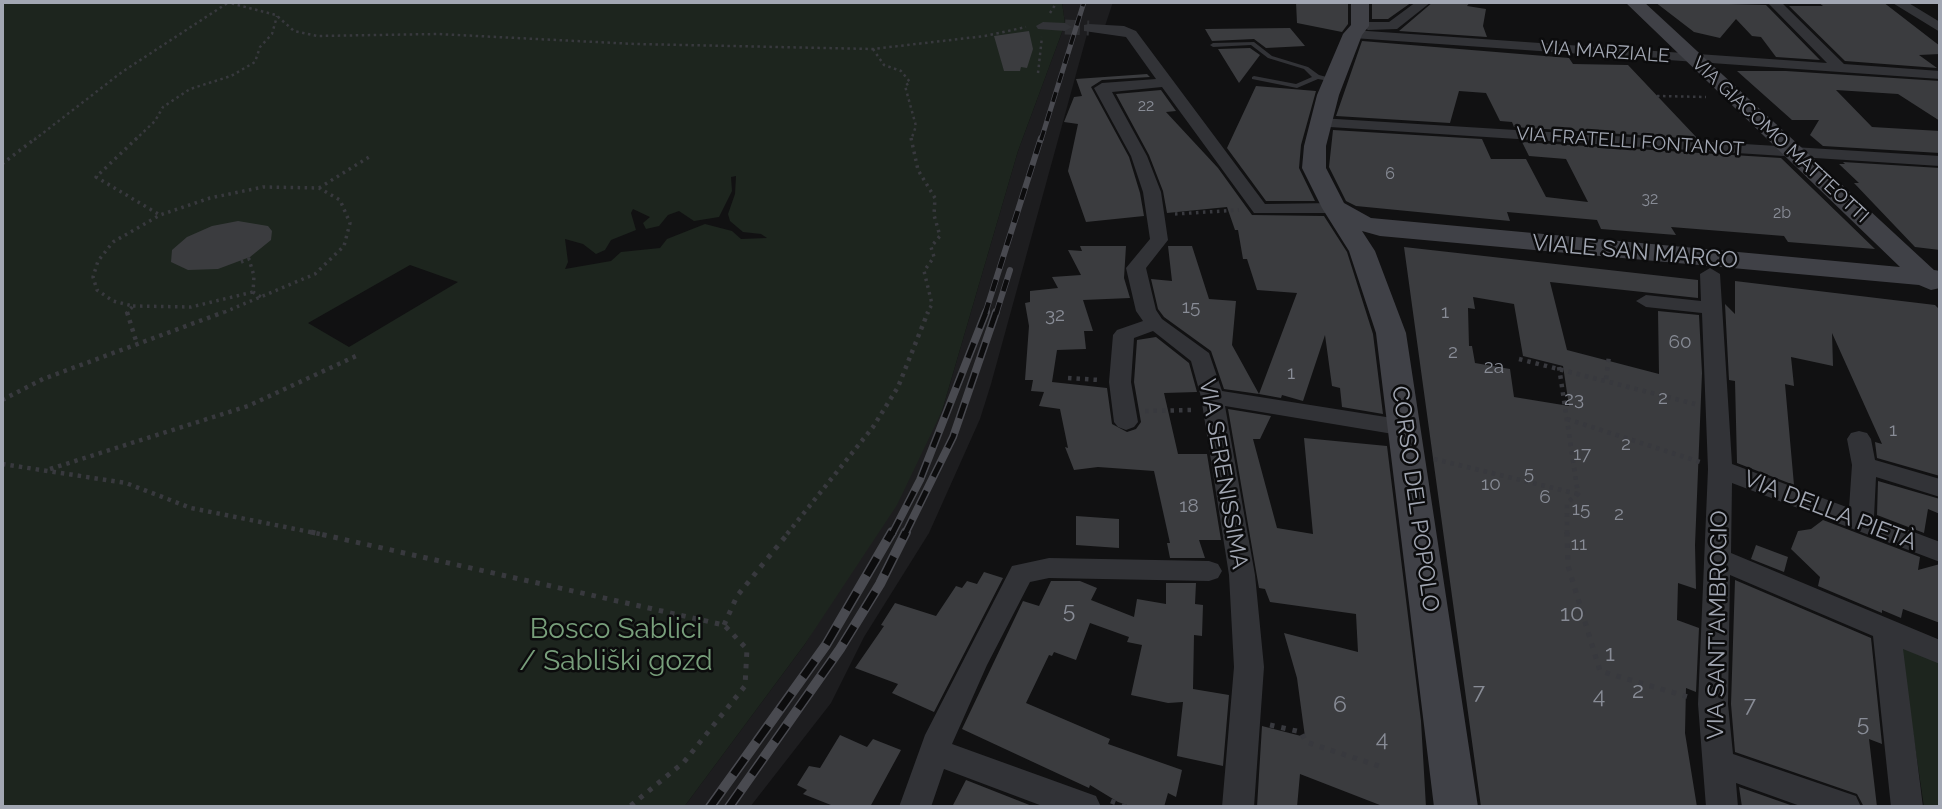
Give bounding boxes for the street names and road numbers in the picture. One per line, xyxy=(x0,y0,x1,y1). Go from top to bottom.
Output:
street label: VIA MARZIALE xyxy=(1540,36,1670,68)
street label: VIA GIACOMO MATTEOTTI xyxy=(1687,52,1873,228)
street label: VIA FRATELLI FONTANOT xyxy=(1515,123,1745,161)
street label: VIALE SAN MARCO xyxy=(1531,229,1739,275)
street label: VIA SERENISSIMA xyxy=(1193,377,1253,571)
street label: CORSO DEL POPOLO xyxy=(1385,384,1445,614)
street label: VIA DELLA PIETÀ xyxy=(1739,465,1921,557)
street label: VIA SANT'AMBROGIO xyxy=(1702,510,1734,740)

